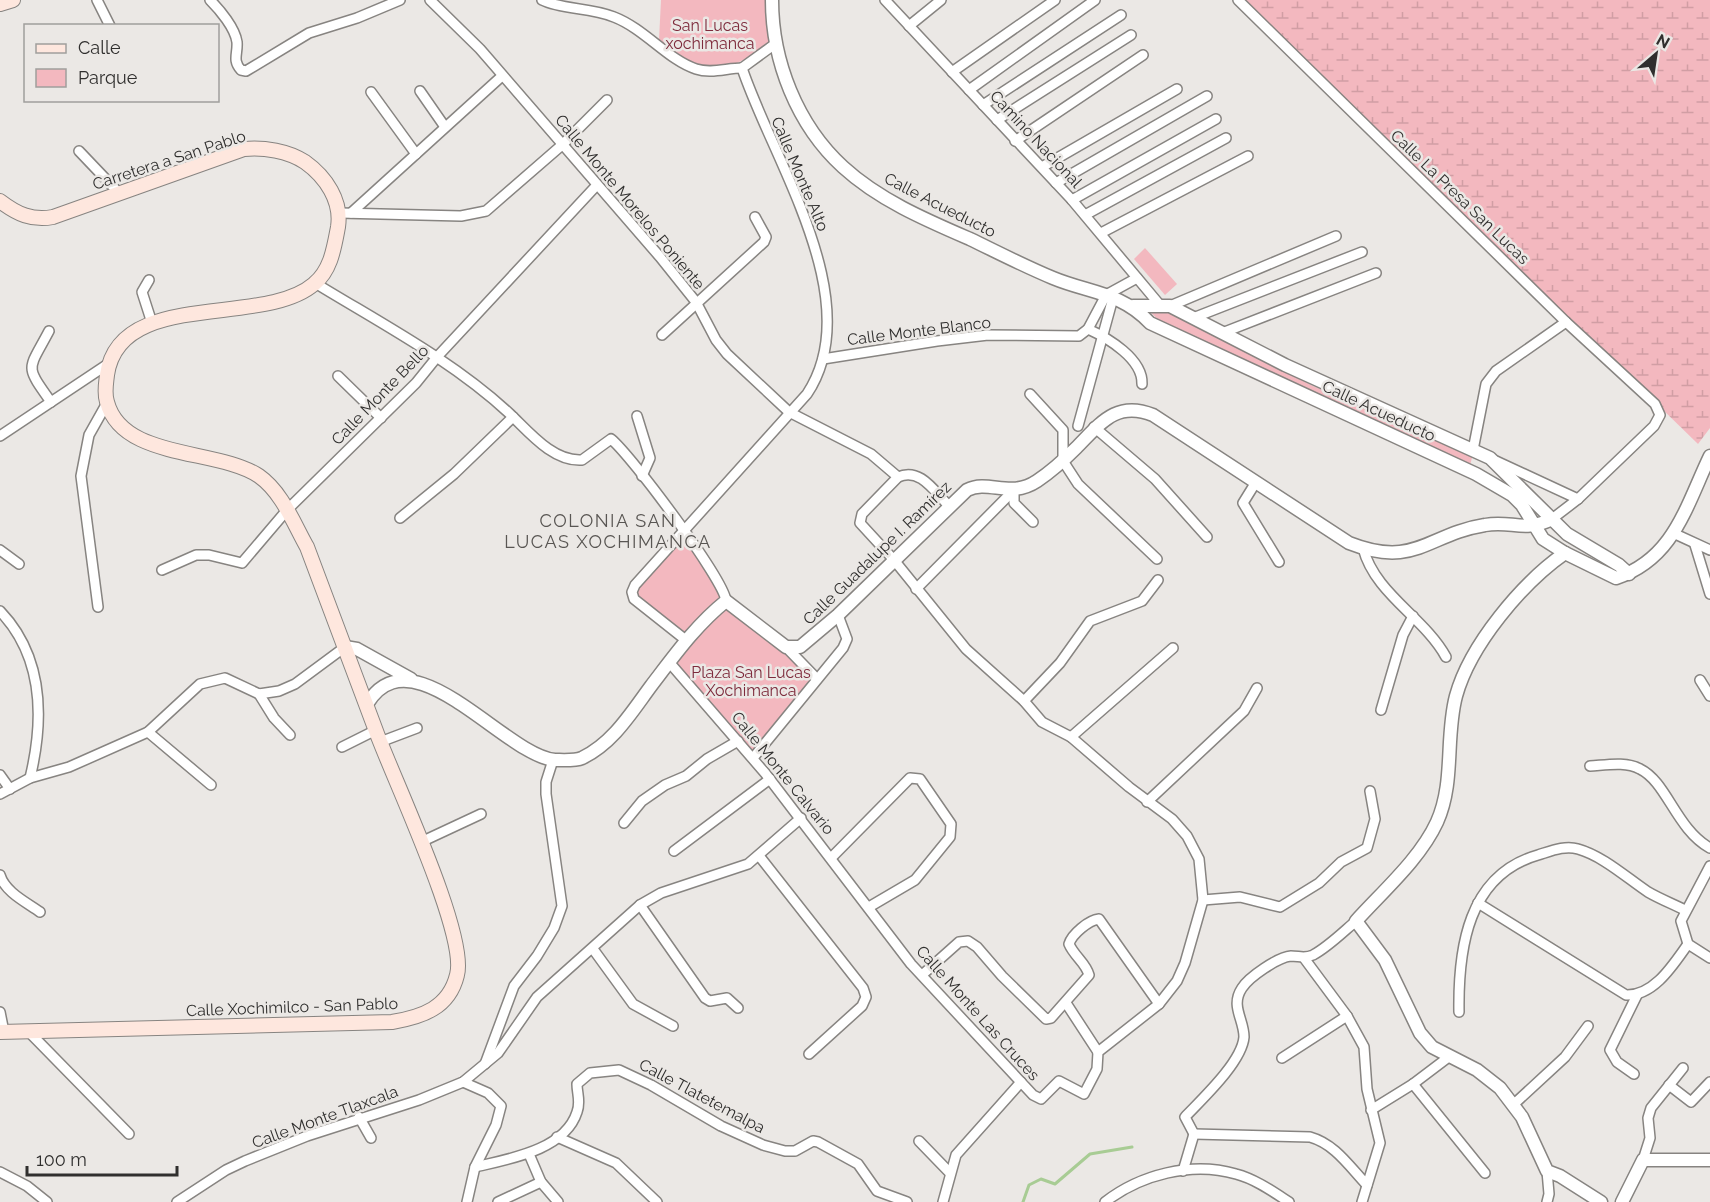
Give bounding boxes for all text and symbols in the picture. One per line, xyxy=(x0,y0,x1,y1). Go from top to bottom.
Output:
park label: San Lucas xochimanca xyxy=(665,16,755,53)
legend xyxy=(24,24,219,102)
north arrow xyxy=(1626,24,1686,84)
text: N xyxy=(1653,30,1673,53)
text: Calle xyxy=(78,37,121,58)
text: Parque xyxy=(78,67,138,88)
street label: Camino Nacional xyxy=(986,86,1086,192)
street label: Calle Monte Morelos Poniente xyxy=(551,111,709,293)
street label: Calle Monte Alto xyxy=(767,114,833,234)
street label: Carretera a San Pablo xyxy=(90,126,248,194)
street label: Calle La Presa San Lucas xyxy=(1387,126,1533,268)
street label: Calle Acueducto xyxy=(881,169,999,241)
street label: Calle Monte Blanco xyxy=(846,313,992,349)
street label: Calle Monte Bello xyxy=(327,341,433,449)
street label: Calle Acueducto xyxy=(1319,376,1439,446)
street label: Calle Guadalupe I. Ramírez xyxy=(799,477,955,629)
district label: COLONIA SAN LUCAS XOCHIMANCA xyxy=(504,510,712,552)
park label: Plaza San Lucas Xochimanca xyxy=(691,663,811,700)
street label: Calle Monte Calvario xyxy=(728,708,838,838)
street label: Calle Monte Las Cruces xyxy=(912,942,1044,1085)
street label: Calle Xochimilco - San Pablo xyxy=(186,994,398,1020)
street label: Calle Tlatetemalpa xyxy=(636,1055,768,1137)
street label: Calle Monte Tlaxcala xyxy=(249,1082,401,1152)
scale bar xyxy=(27,1139,177,1177)
text: 100 m xyxy=(36,1149,87,1170)

